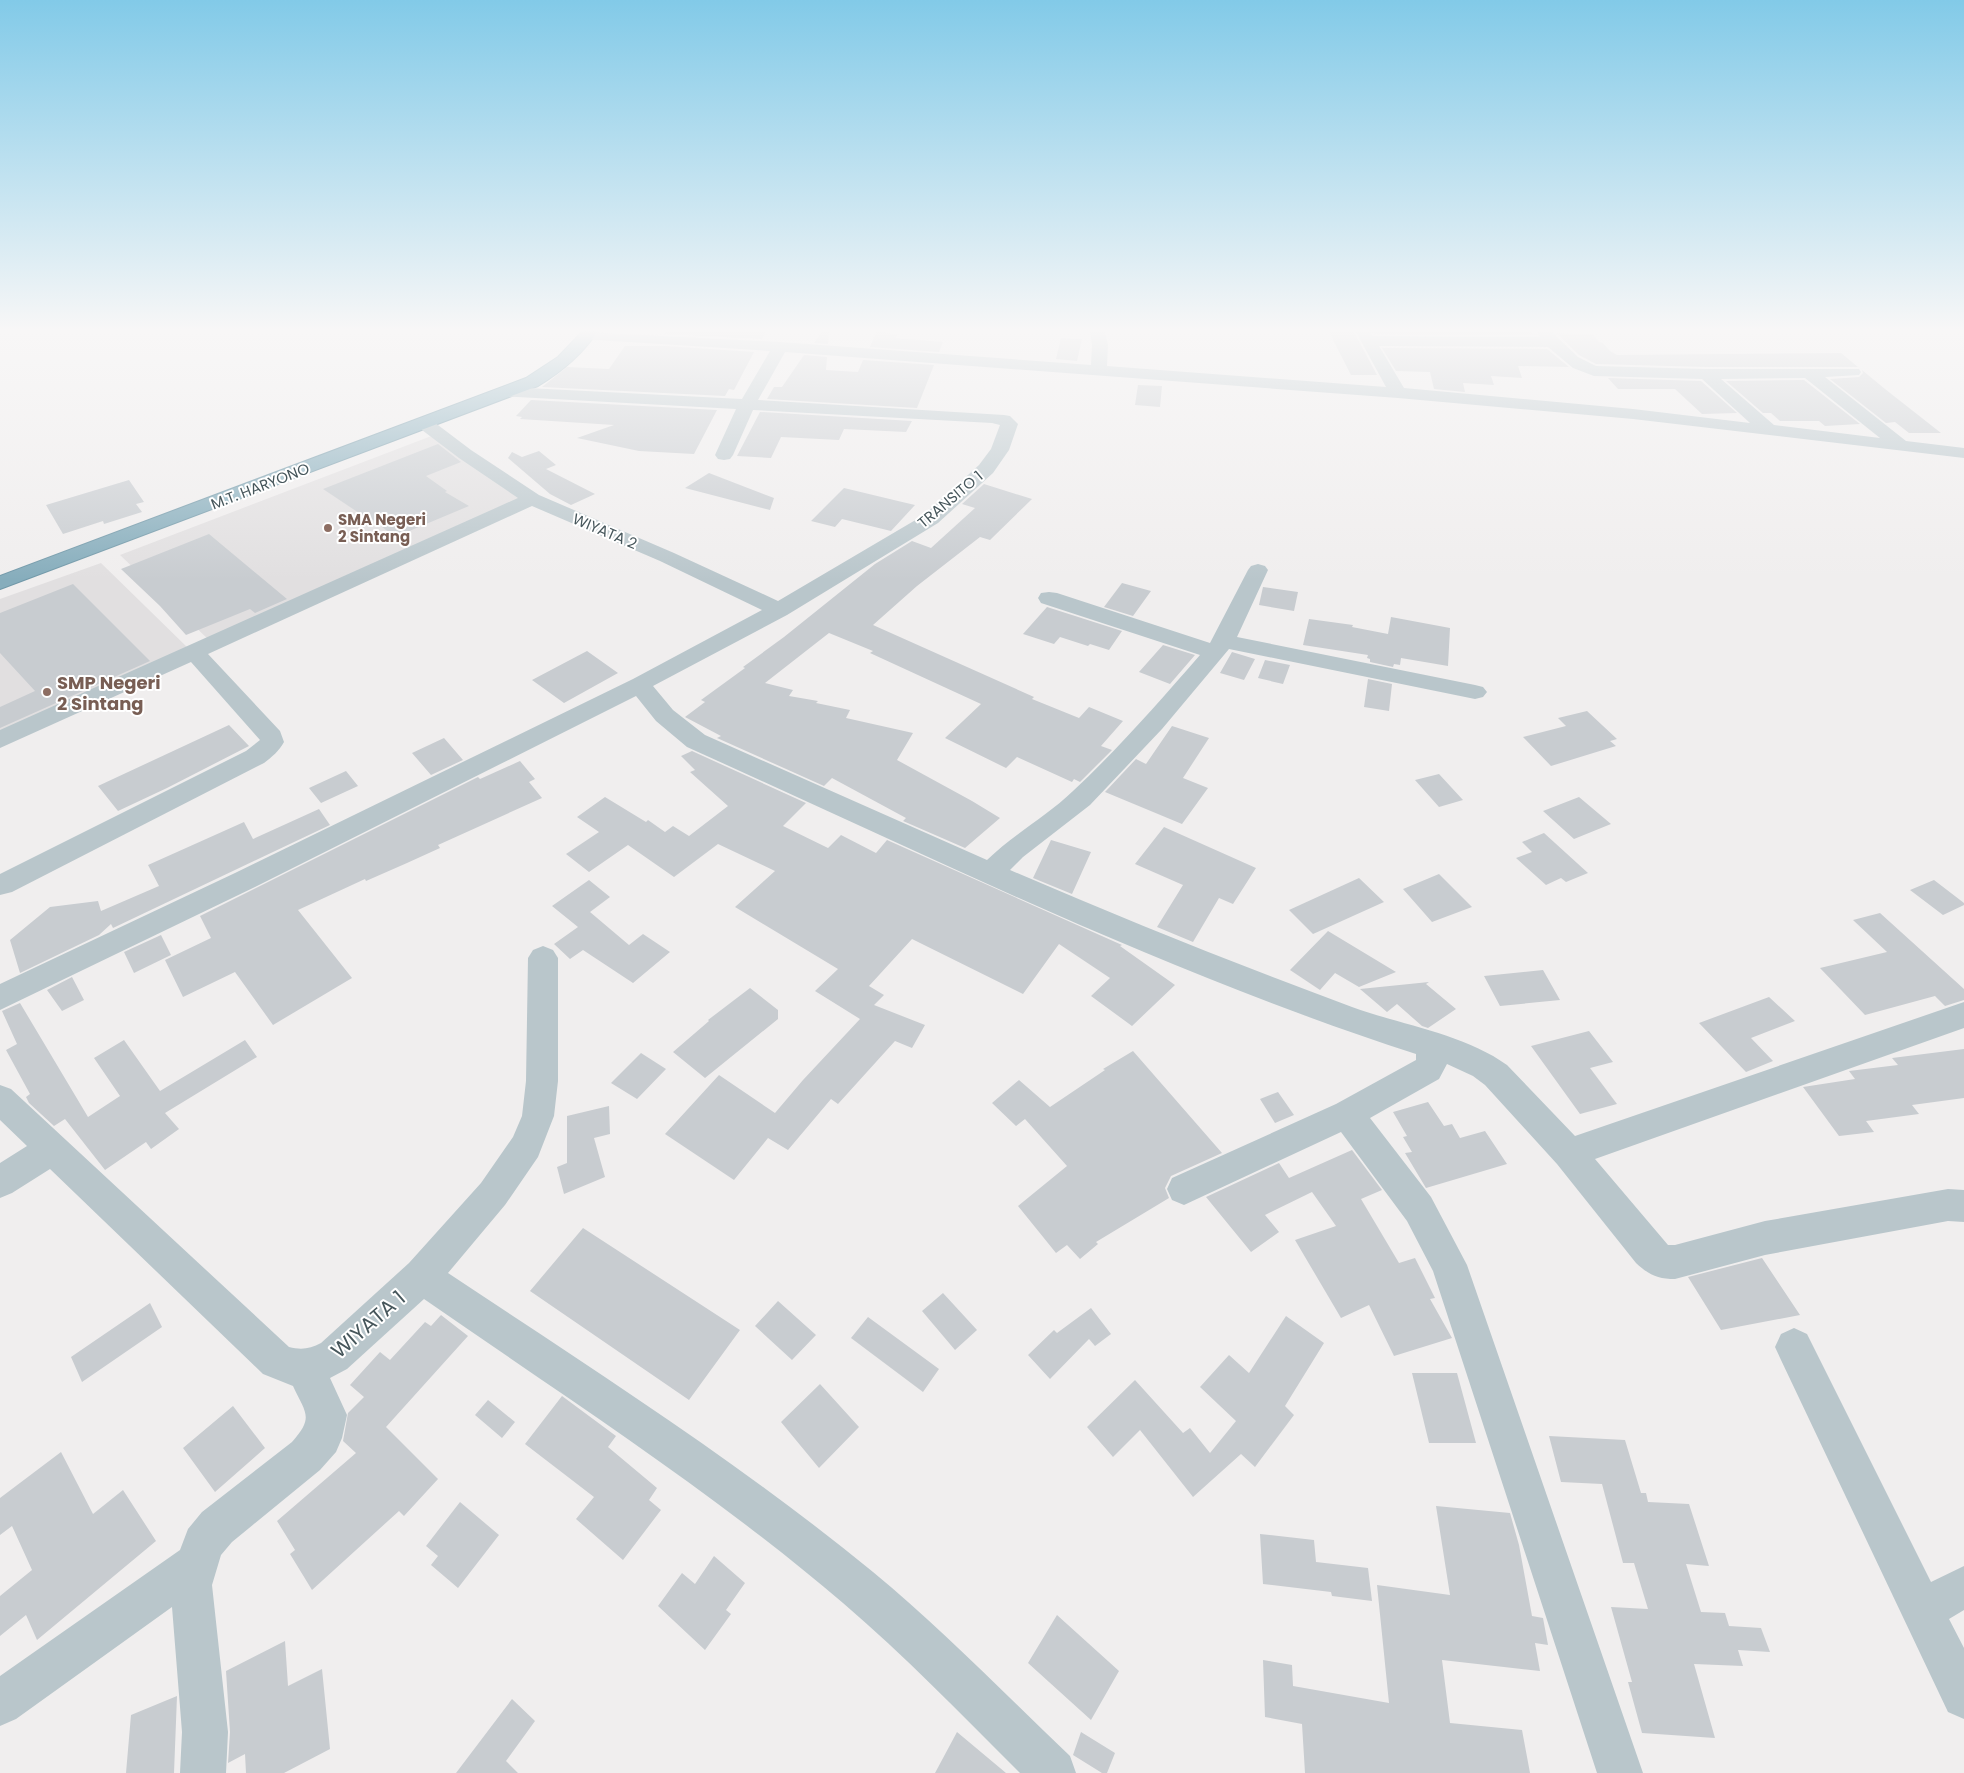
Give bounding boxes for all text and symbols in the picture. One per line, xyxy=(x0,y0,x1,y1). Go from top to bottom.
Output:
street label: M.T. HARYONO xyxy=(208,458,312,514)
street label: TRANSITO 1 xyxy=(913,466,987,532)
street label: WIYATA 2 xyxy=(570,508,640,554)
place label: SMA Negeri 2 Sintang xyxy=(338,509,426,547)
marker: SMA Negeri 2 Sintang xyxy=(322,522,334,534)
place label: SMP Negeri 2 Sintang xyxy=(57,670,161,716)
marker: SMP Negeri 2 Sintang xyxy=(41,686,53,698)
street label: WIYATA 1 xyxy=(325,1284,411,1364)

